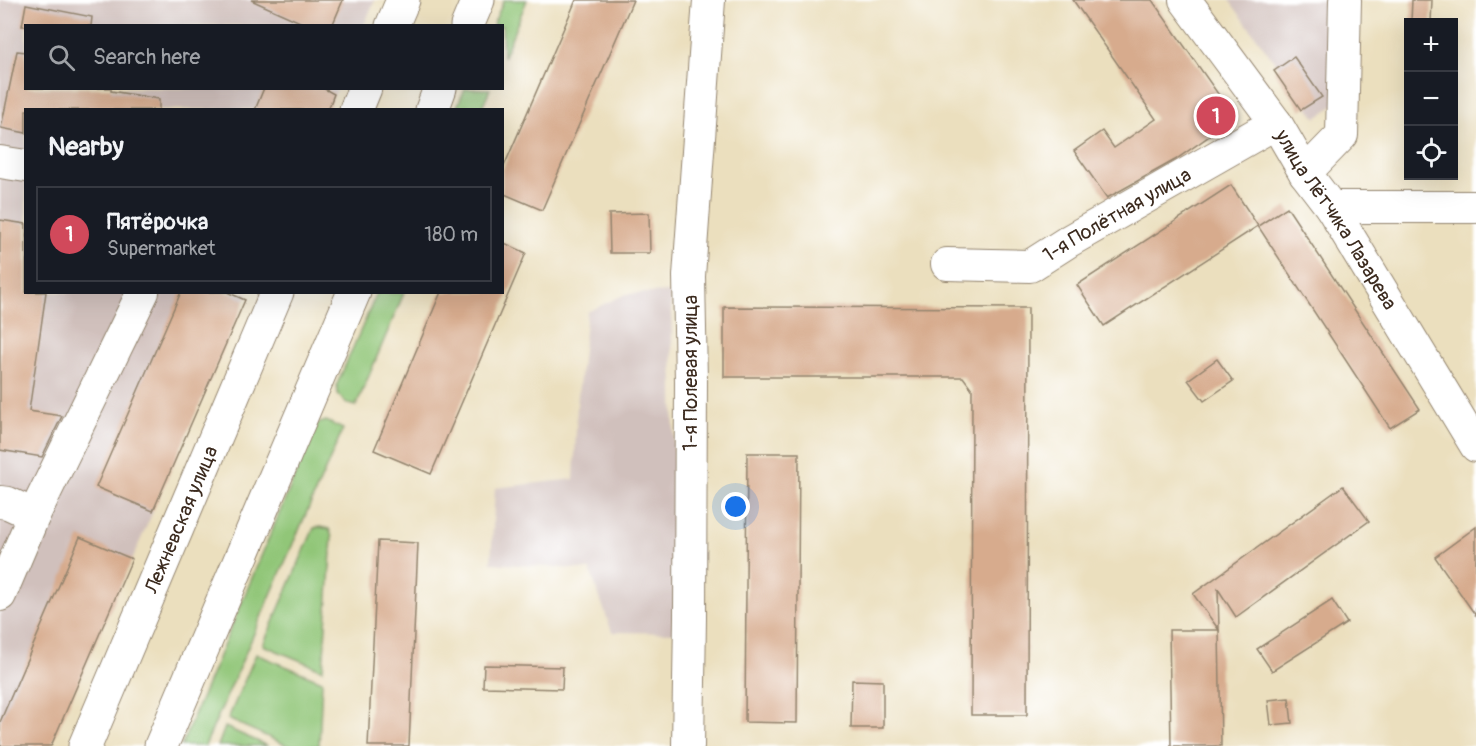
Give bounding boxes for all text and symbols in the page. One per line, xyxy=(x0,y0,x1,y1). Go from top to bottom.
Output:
map controls xyxy=(1404,18,1458,180)
button: + xyxy=(1404,18,1458,72)
search box xyxy=(24,24,504,90)
icon: search xyxy=(45,41,78,74)
text: Search here xyxy=(93,43,200,71)
button: − xyxy=(1404,72,1458,126)
pin: 1 xyxy=(1196,94,1236,138)
street label: улица Лётчика Лазарева xyxy=(1269,124,1402,314)
button: locate xyxy=(1404,126,1458,180)
text: Nearby xyxy=(48,131,124,163)
street label: 1-я Полётная улица xyxy=(1038,162,1196,268)
text: Пятёрочка xyxy=(107,208,208,236)
text: 1 xyxy=(66,222,73,247)
text: 180 m xyxy=(424,222,478,247)
text: Supermarket xyxy=(107,236,216,261)
street label: 1-я Полевая улица xyxy=(678,295,703,451)
street label: Лежневская улица xyxy=(139,442,224,598)
your location xyxy=(721,492,750,521)

